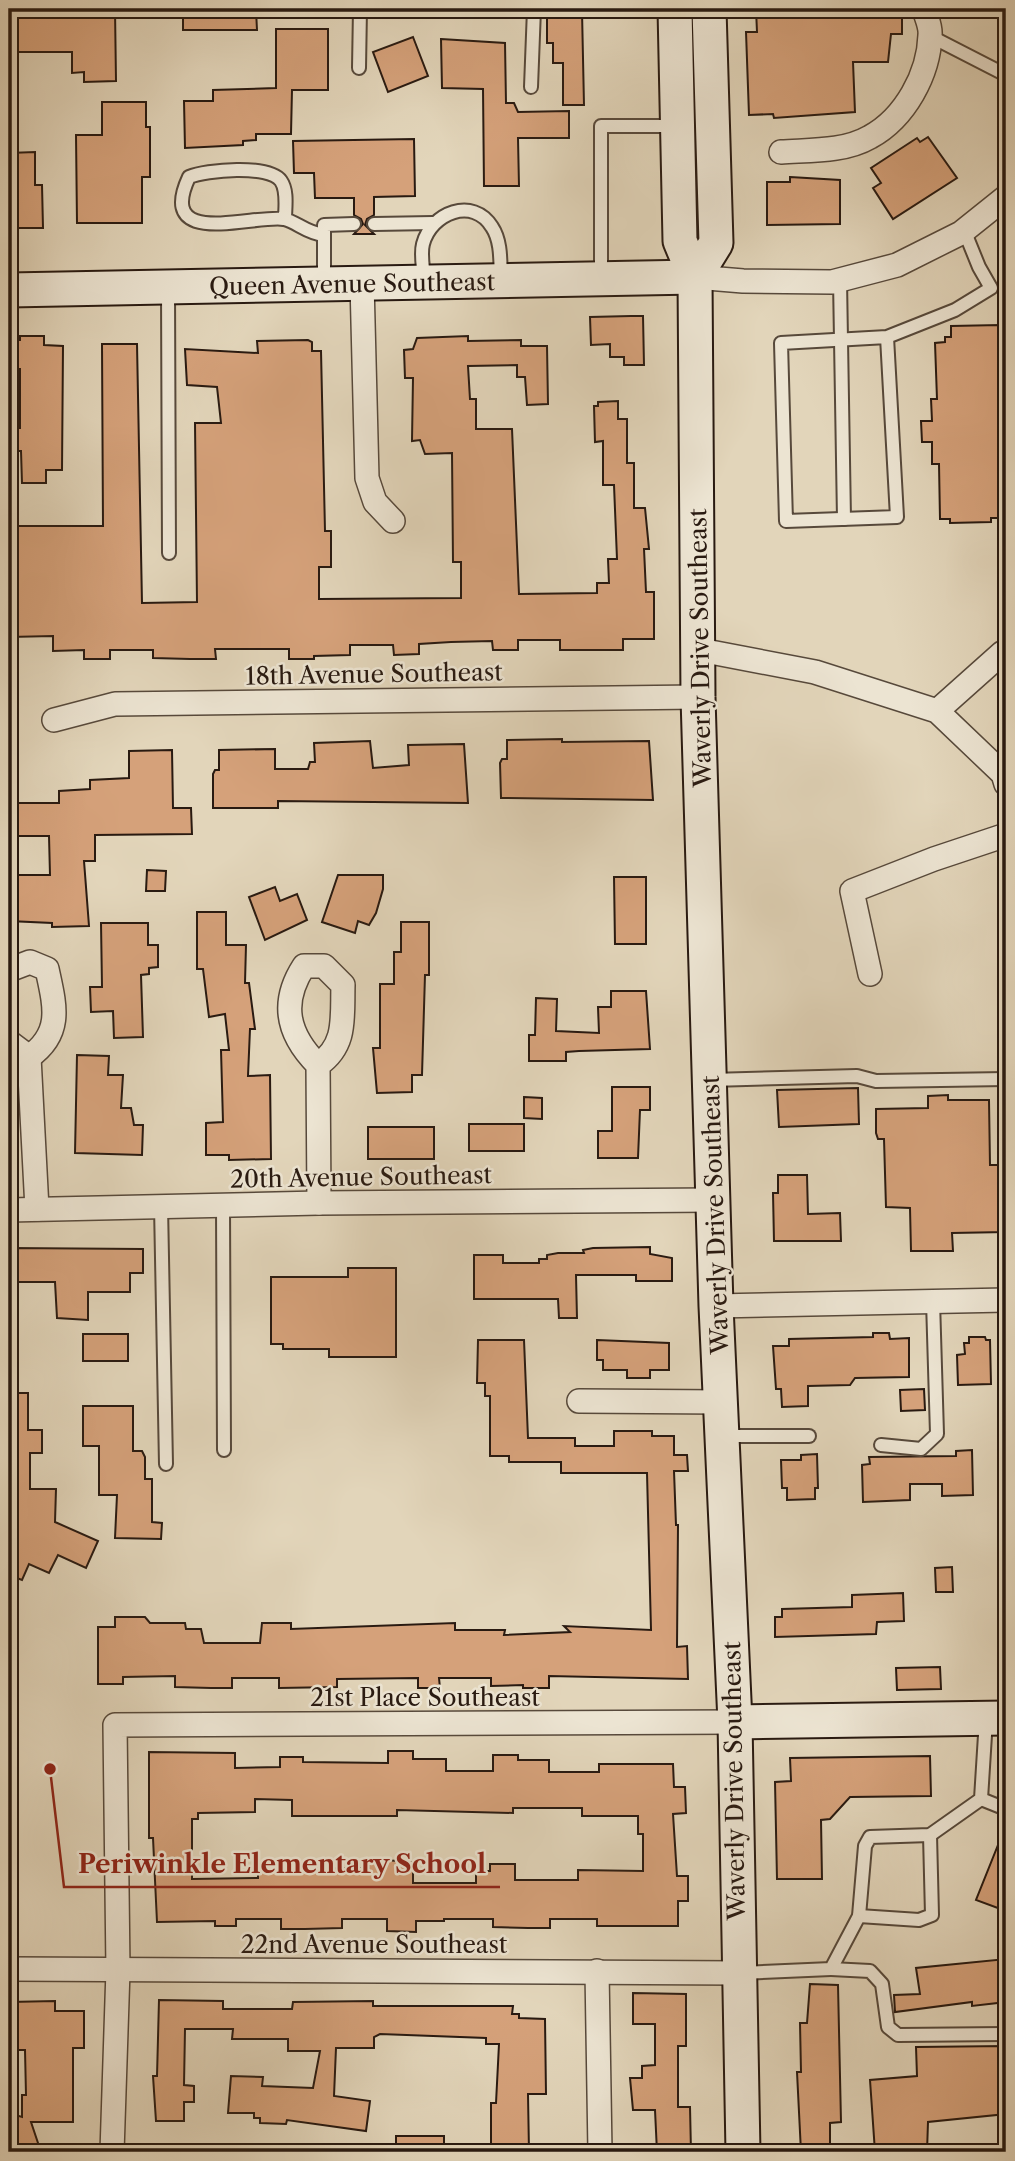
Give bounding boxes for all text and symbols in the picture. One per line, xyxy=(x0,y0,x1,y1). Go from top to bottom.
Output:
street label: Queen Avenue Southeast xyxy=(209,267,496,301)
street label: Waverly Drive Southeast xyxy=(683,508,717,789)
street label: 18th Avenue Southeast xyxy=(245,657,503,691)
street label: Waverly Drive Southeast xyxy=(696,1075,734,1356)
street label: 20th Avenue Southeast xyxy=(230,1160,493,1194)
street label: Waverly Drive Southeast xyxy=(717,1641,751,1922)
street label: 21st Place Southeast xyxy=(310,1683,540,1712)
callout: Periwinkle Elementary School xyxy=(64,1840,500,1887)
text: Periwinkle Elementary School xyxy=(78,1848,486,1880)
street label: 22nd Avenue Southeast xyxy=(241,1930,508,1959)

